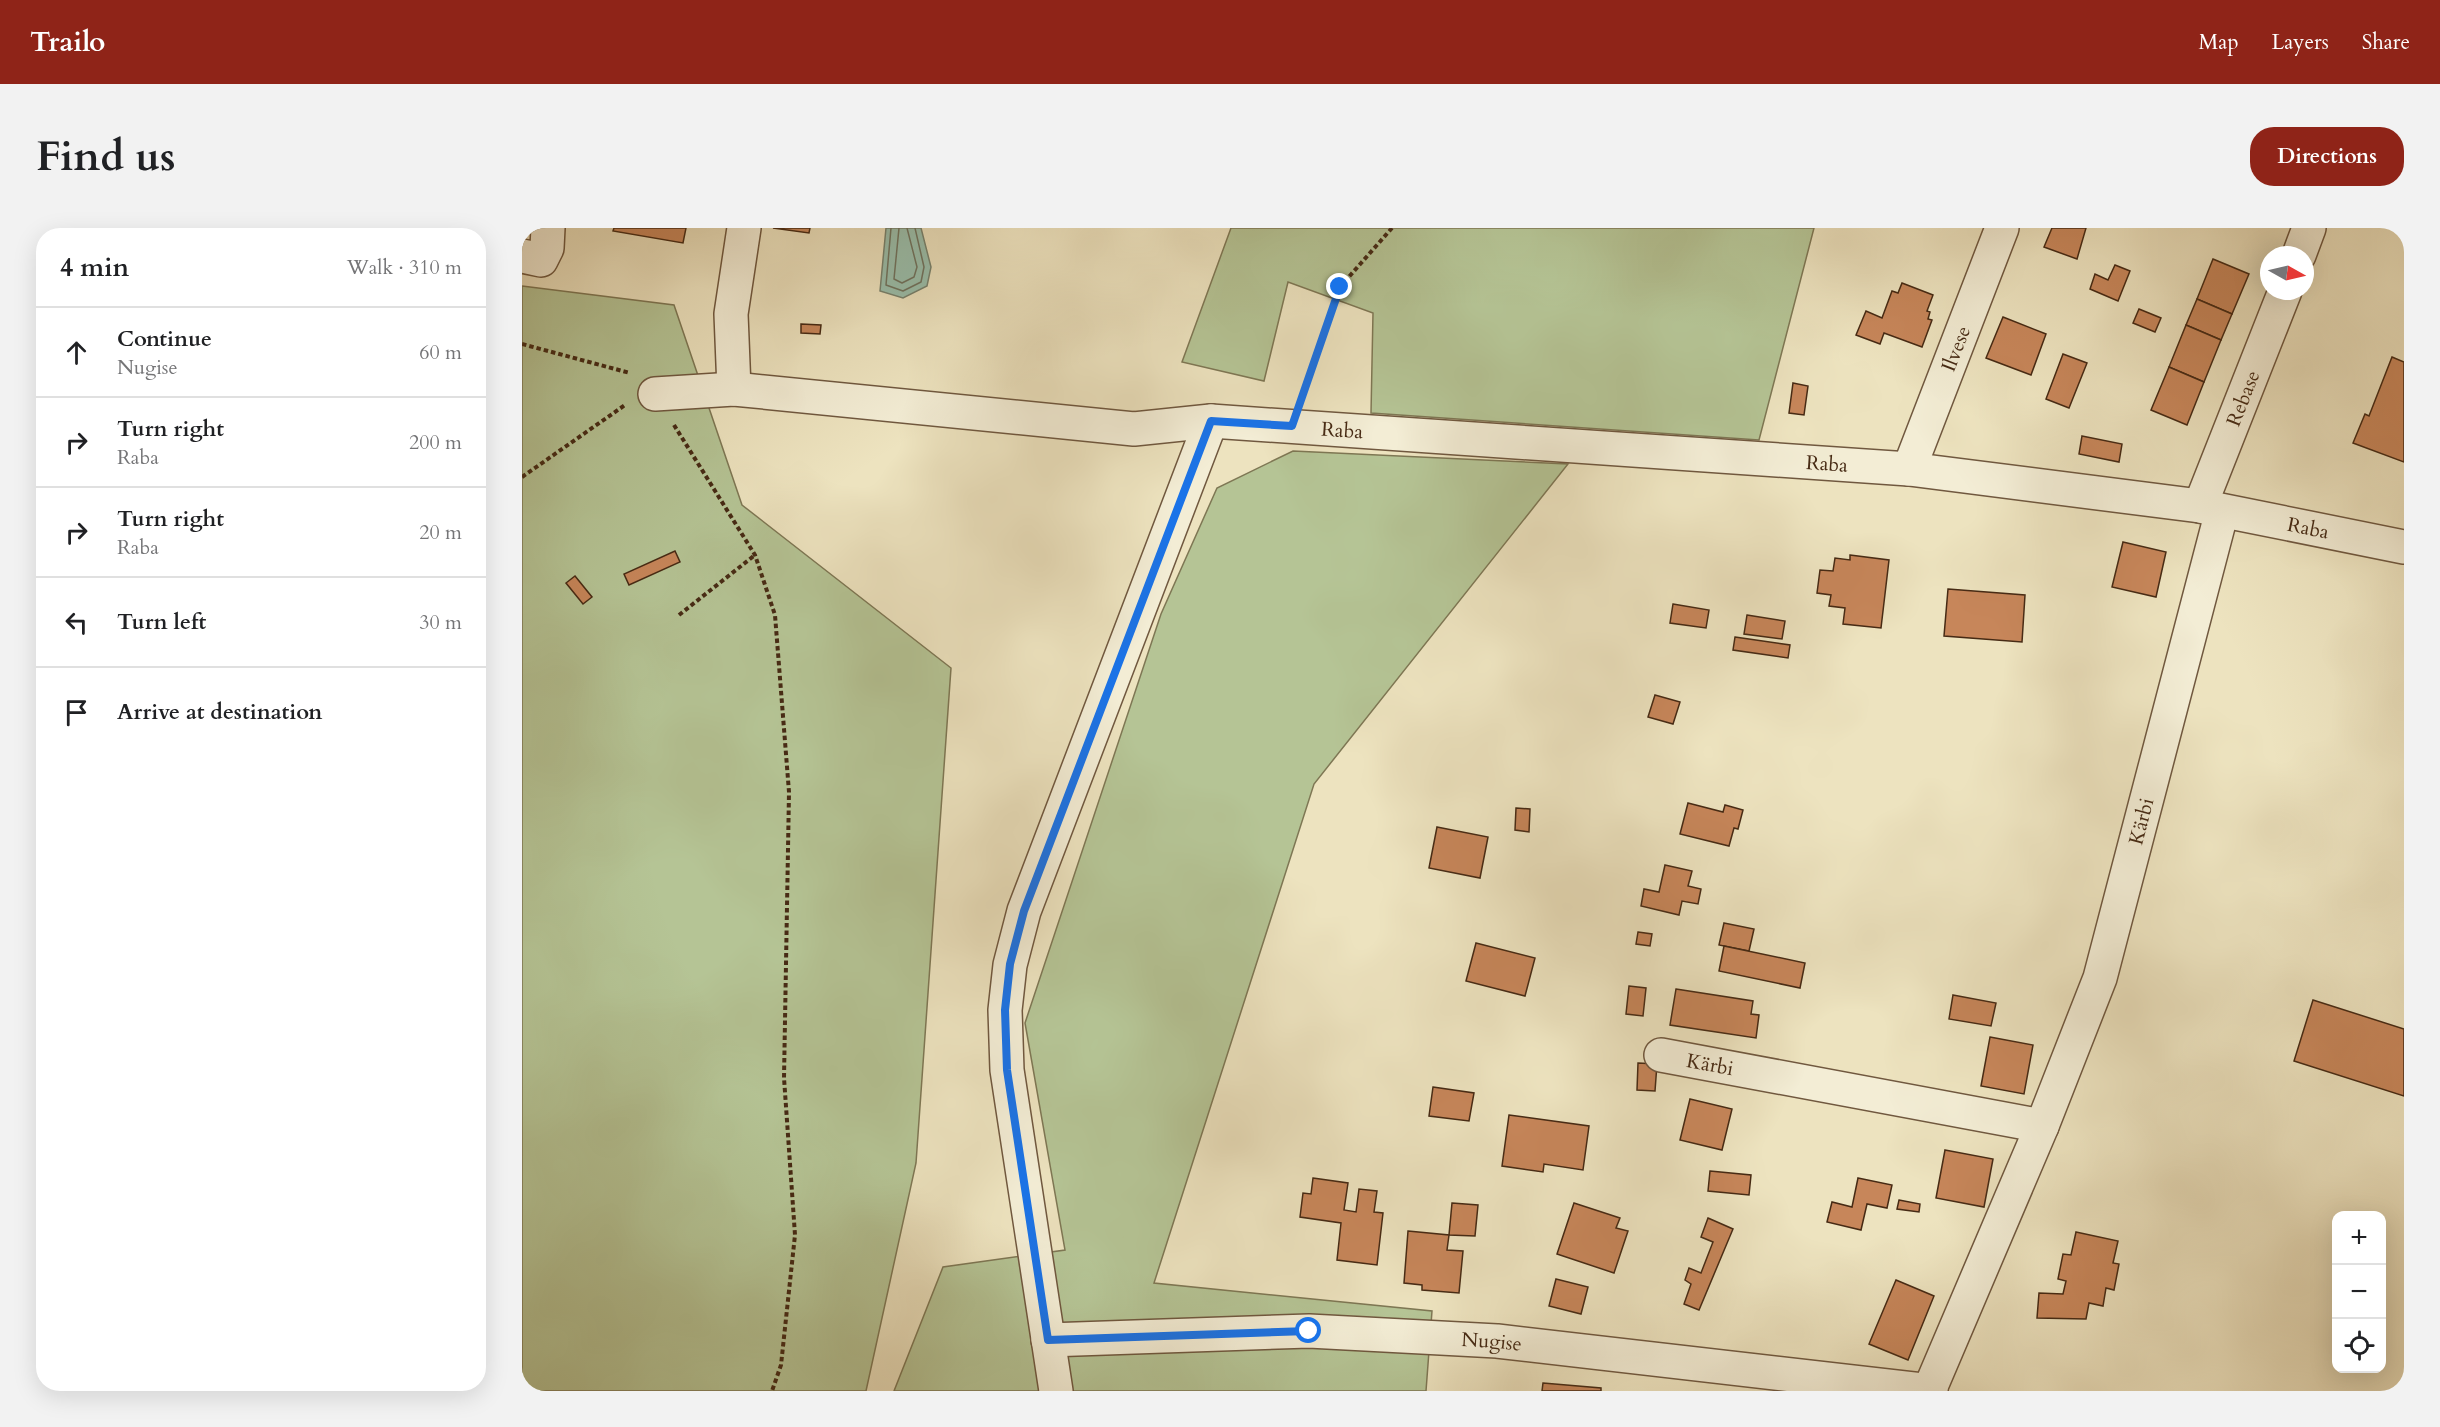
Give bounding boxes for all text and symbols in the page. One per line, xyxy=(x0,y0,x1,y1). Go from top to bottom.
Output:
text: Trailo xyxy=(30,23,105,61)
text: Map xyxy=(2199,28,2239,57)
text: Layers xyxy=(2272,28,2329,57)
text: Share xyxy=(2362,28,2410,57)
button: Directions xyxy=(2250,127,2404,186)
text: Find us xyxy=(36,128,176,185)
north arrow xyxy=(2260,246,2314,300)
text: 4 min xyxy=(60,250,129,285)
text: Walk · 310 m xyxy=(347,254,462,281)
route end xyxy=(1326,273,1352,299)
street label: Ilvese xyxy=(1934,322,1976,375)
text: Continue xyxy=(117,324,212,354)
icon: ahead xyxy=(60,336,93,369)
text: 60 m xyxy=(419,339,462,366)
text: Nugise xyxy=(117,354,178,381)
street label: Rebase xyxy=(2219,366,2266,430)
text: Turn right xyxy=(117,414,224,444)
street label: Raba xyxy=(1320,415,1364,445)
icon: right xyxy=(60,426,93,459)
text: 200 m xyxy=(409,429,462,456)
text: Raba xyxy=(117,444,159,471)
street label: Raba xyxy=(1805,448,1849,478)
text: Turn right xyxy=(117,504,224,534)
street label: Raba xyxy=(2285,510,2332,545)
icon: right xyxy=(60,516,93,549)
text: 20 m xyxy=(419,519,462,546)
text: Raba xyxy=(117,534,159,561)
icon: left xyxy=(60,606,93,639)
text: Turn left xyxy=(117,607,206,637)
text: 30 m xyxy=(419,609,462,636)
icon: arrive xyxy=(60,696,93,729)
text: Arrive at destination xyxy=(117,697,322,727)
street label: Kärbi xyxy=(2122,795,2160,848)
street label: Kärbi xyxy=(1684,1047,1736,1082)
map controls xyxy=(2332,1211,2386,1373)
button: + xyxy=(2332,1211,2386,1265)
button: − xyxy=(2332,1265,2386,1319)
route start xyxy=(1295,1317,1321,1343)
button: locate xyxy=(2332,1319,2386,1373)
street label: Nugise xyxy=(1461,1326,1523,1357)

